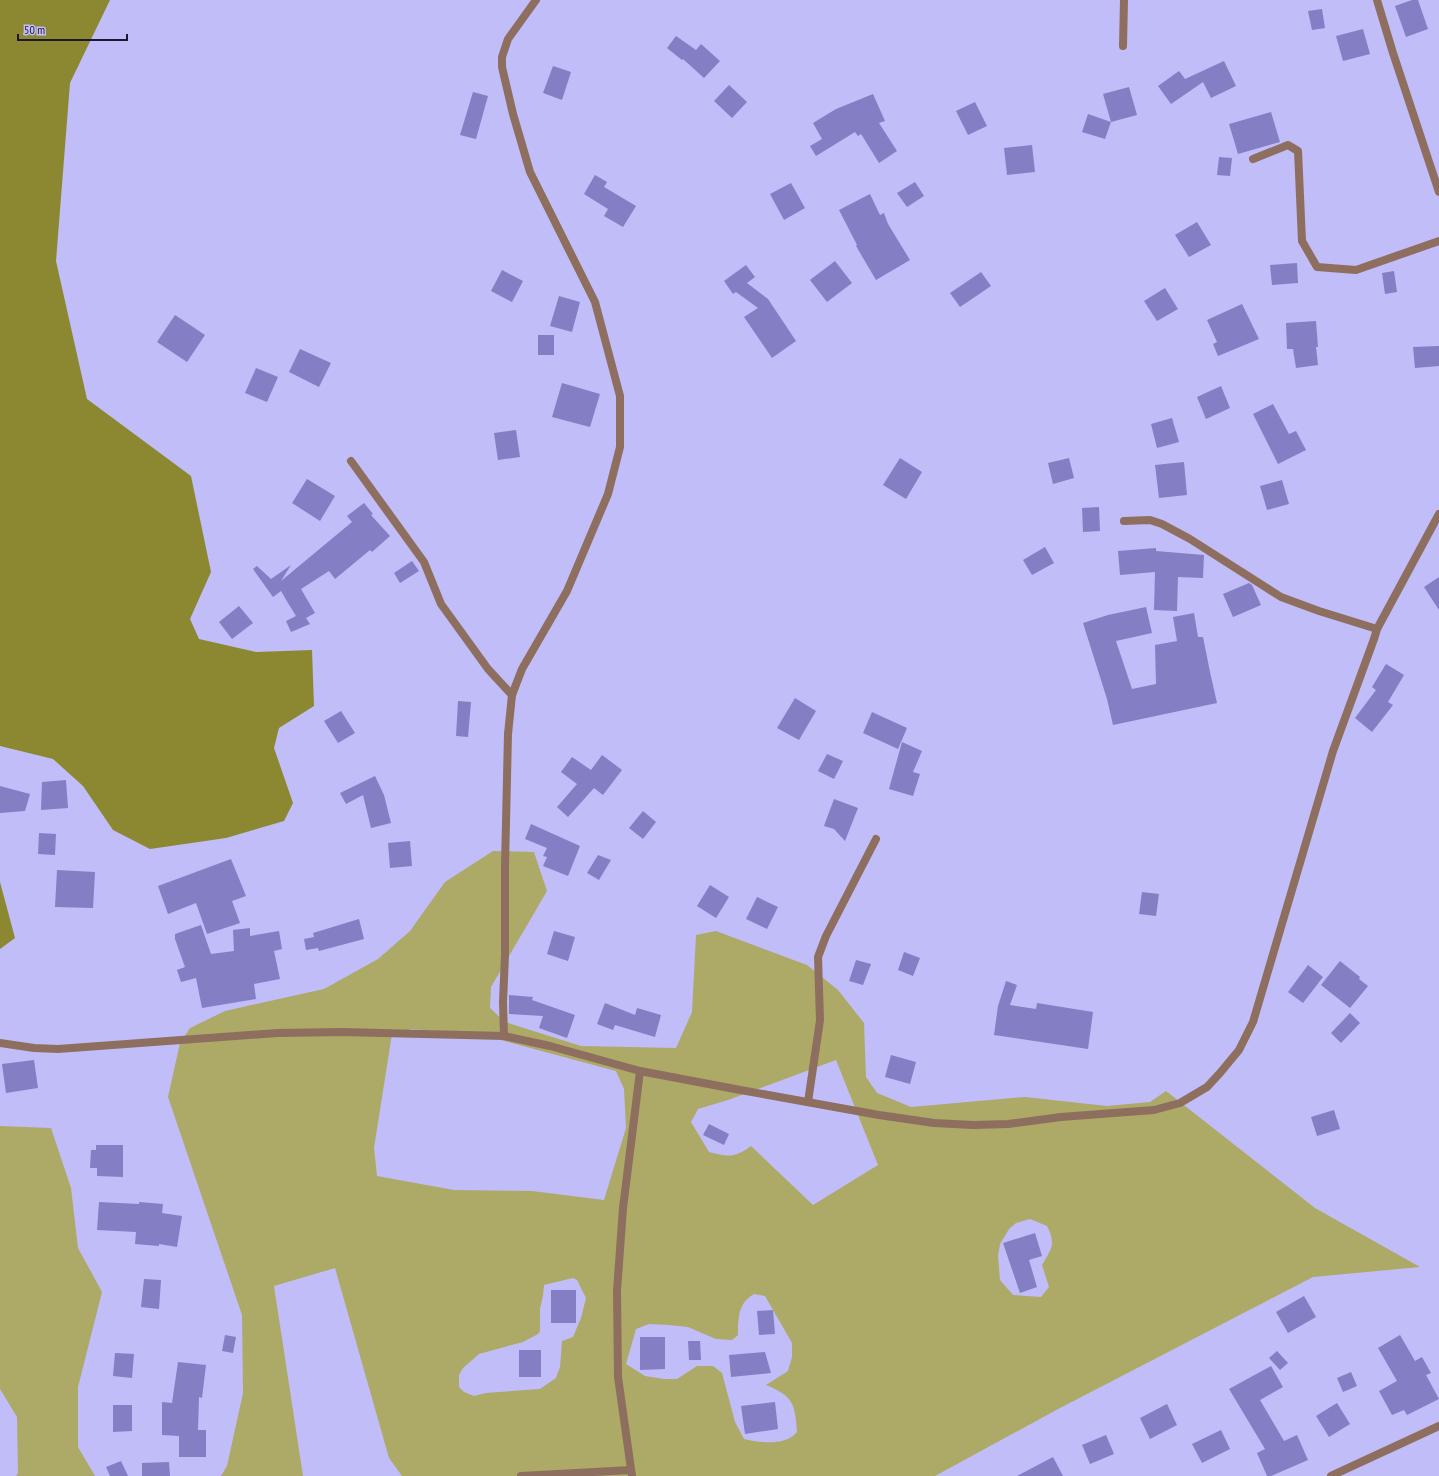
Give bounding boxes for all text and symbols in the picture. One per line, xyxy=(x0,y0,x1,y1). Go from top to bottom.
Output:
scale bar xyxy=(18,16,127,42)
text: 50 m xyxy=(24,22,45,37)

